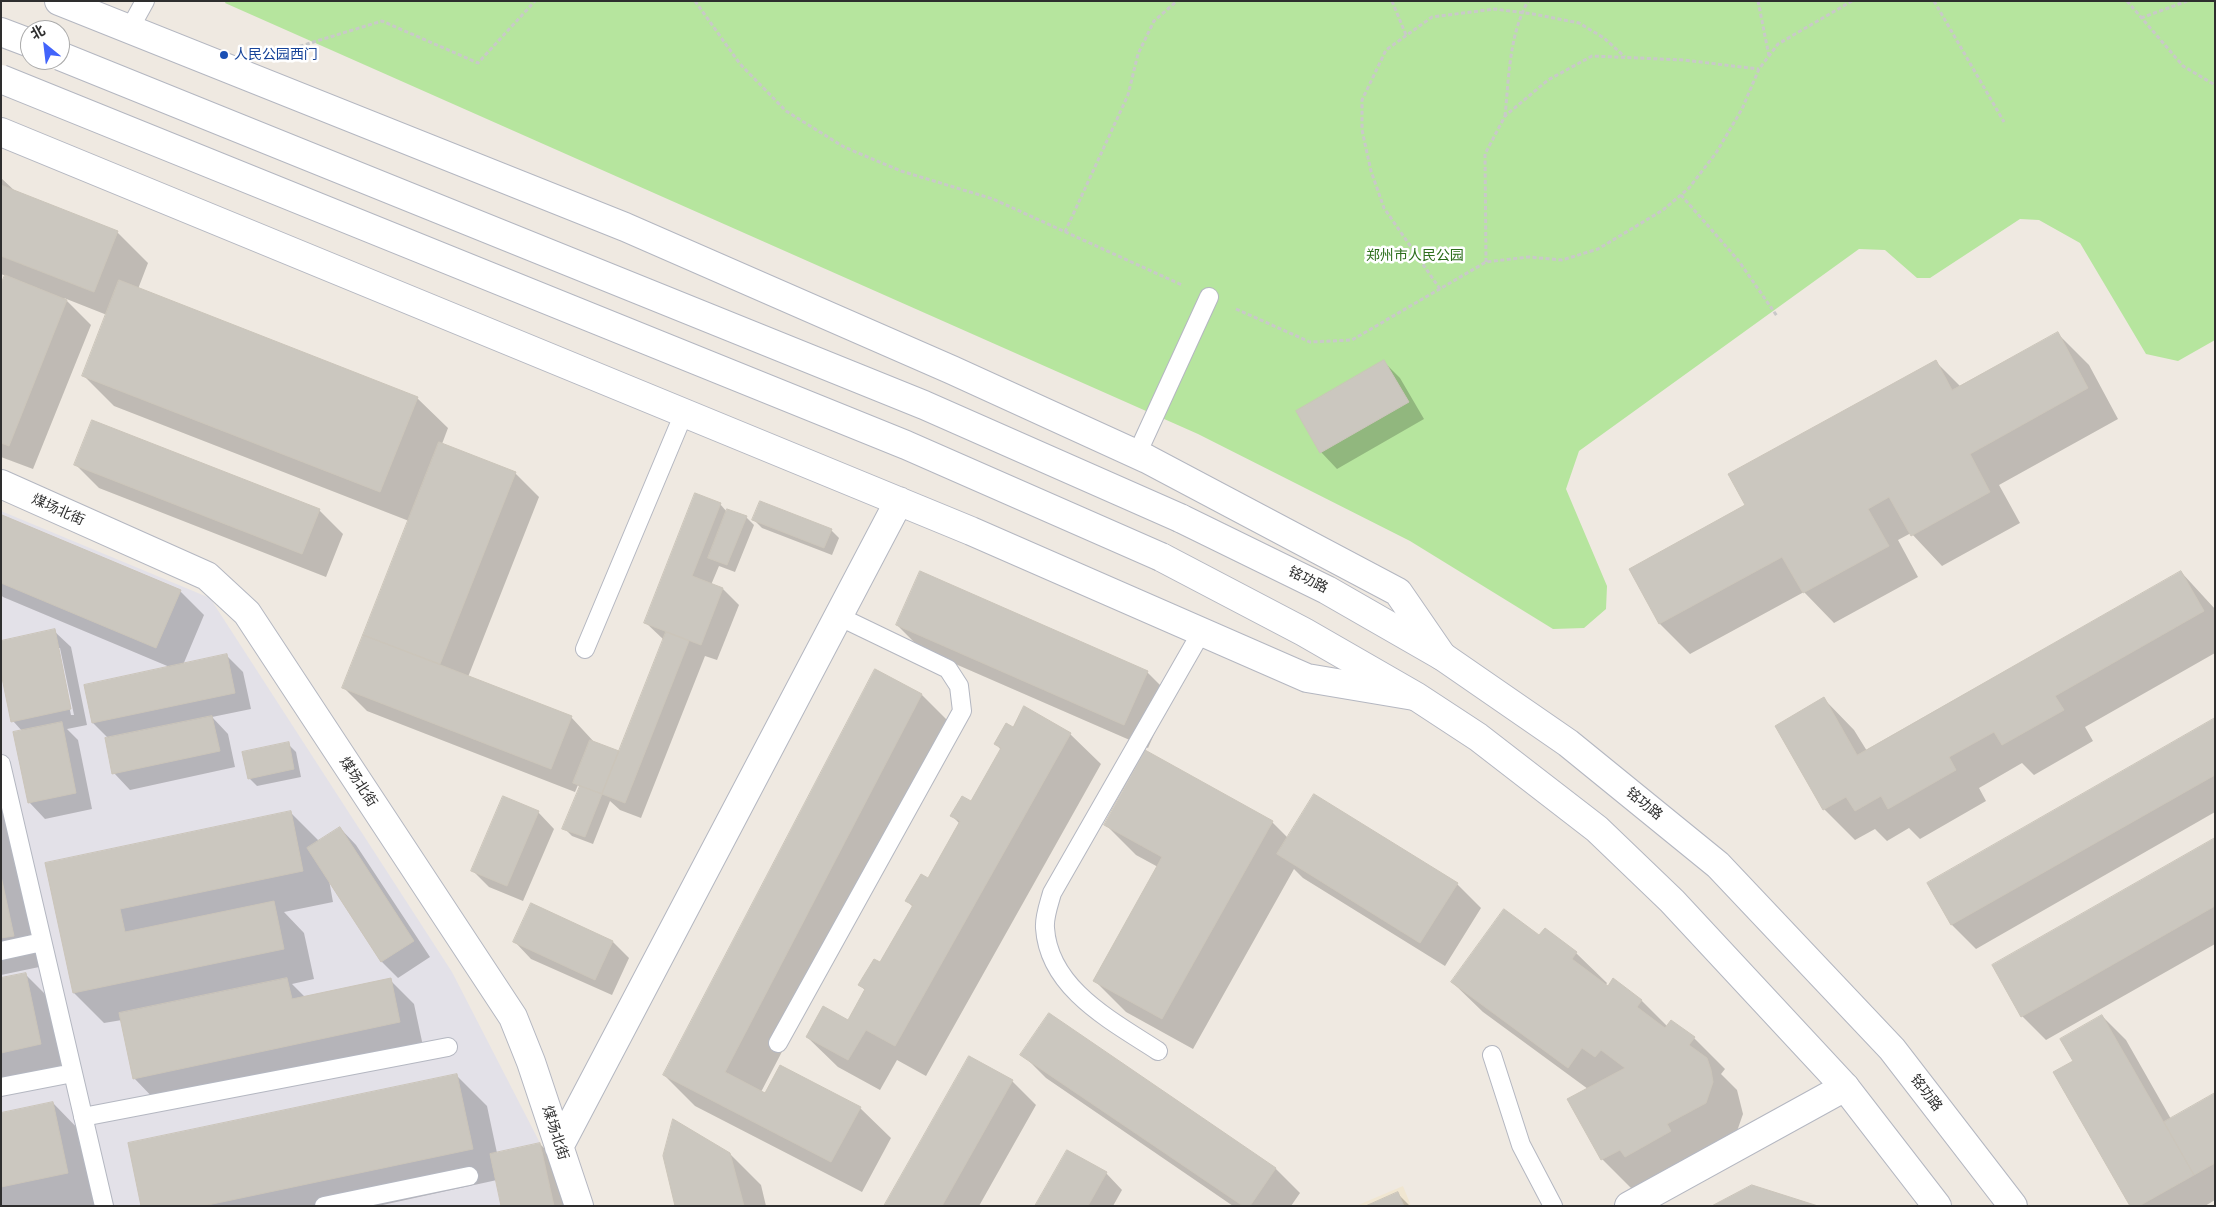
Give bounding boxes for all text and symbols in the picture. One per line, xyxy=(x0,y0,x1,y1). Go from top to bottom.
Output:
north arrow xyxy=(20,20,70,70)
text: 北 xyxy=(28,21,48,43)
place label: 人民公园西门 xyxy=(234,47,318,63)
marker: 人民公园西门 xyxy=(218,49,230,61)
park label: 郑州市人民公园 xyxy=(1366,248,1464,264)
street label: 煤场北街 xyxy=(29,491,87,529)
street label: 铭功路 xyxy=(1285,563,1331,597)
street label: 煤场北街 xyxy=(336,754,380,810)
street label: 铭功路 xyxy=(1622,784,1666,824)
street label: 铭功路 xyxy=(1906,1071,1946,1115)
street label: 煤场北街 xyxy=(538,1104,572,1162)

